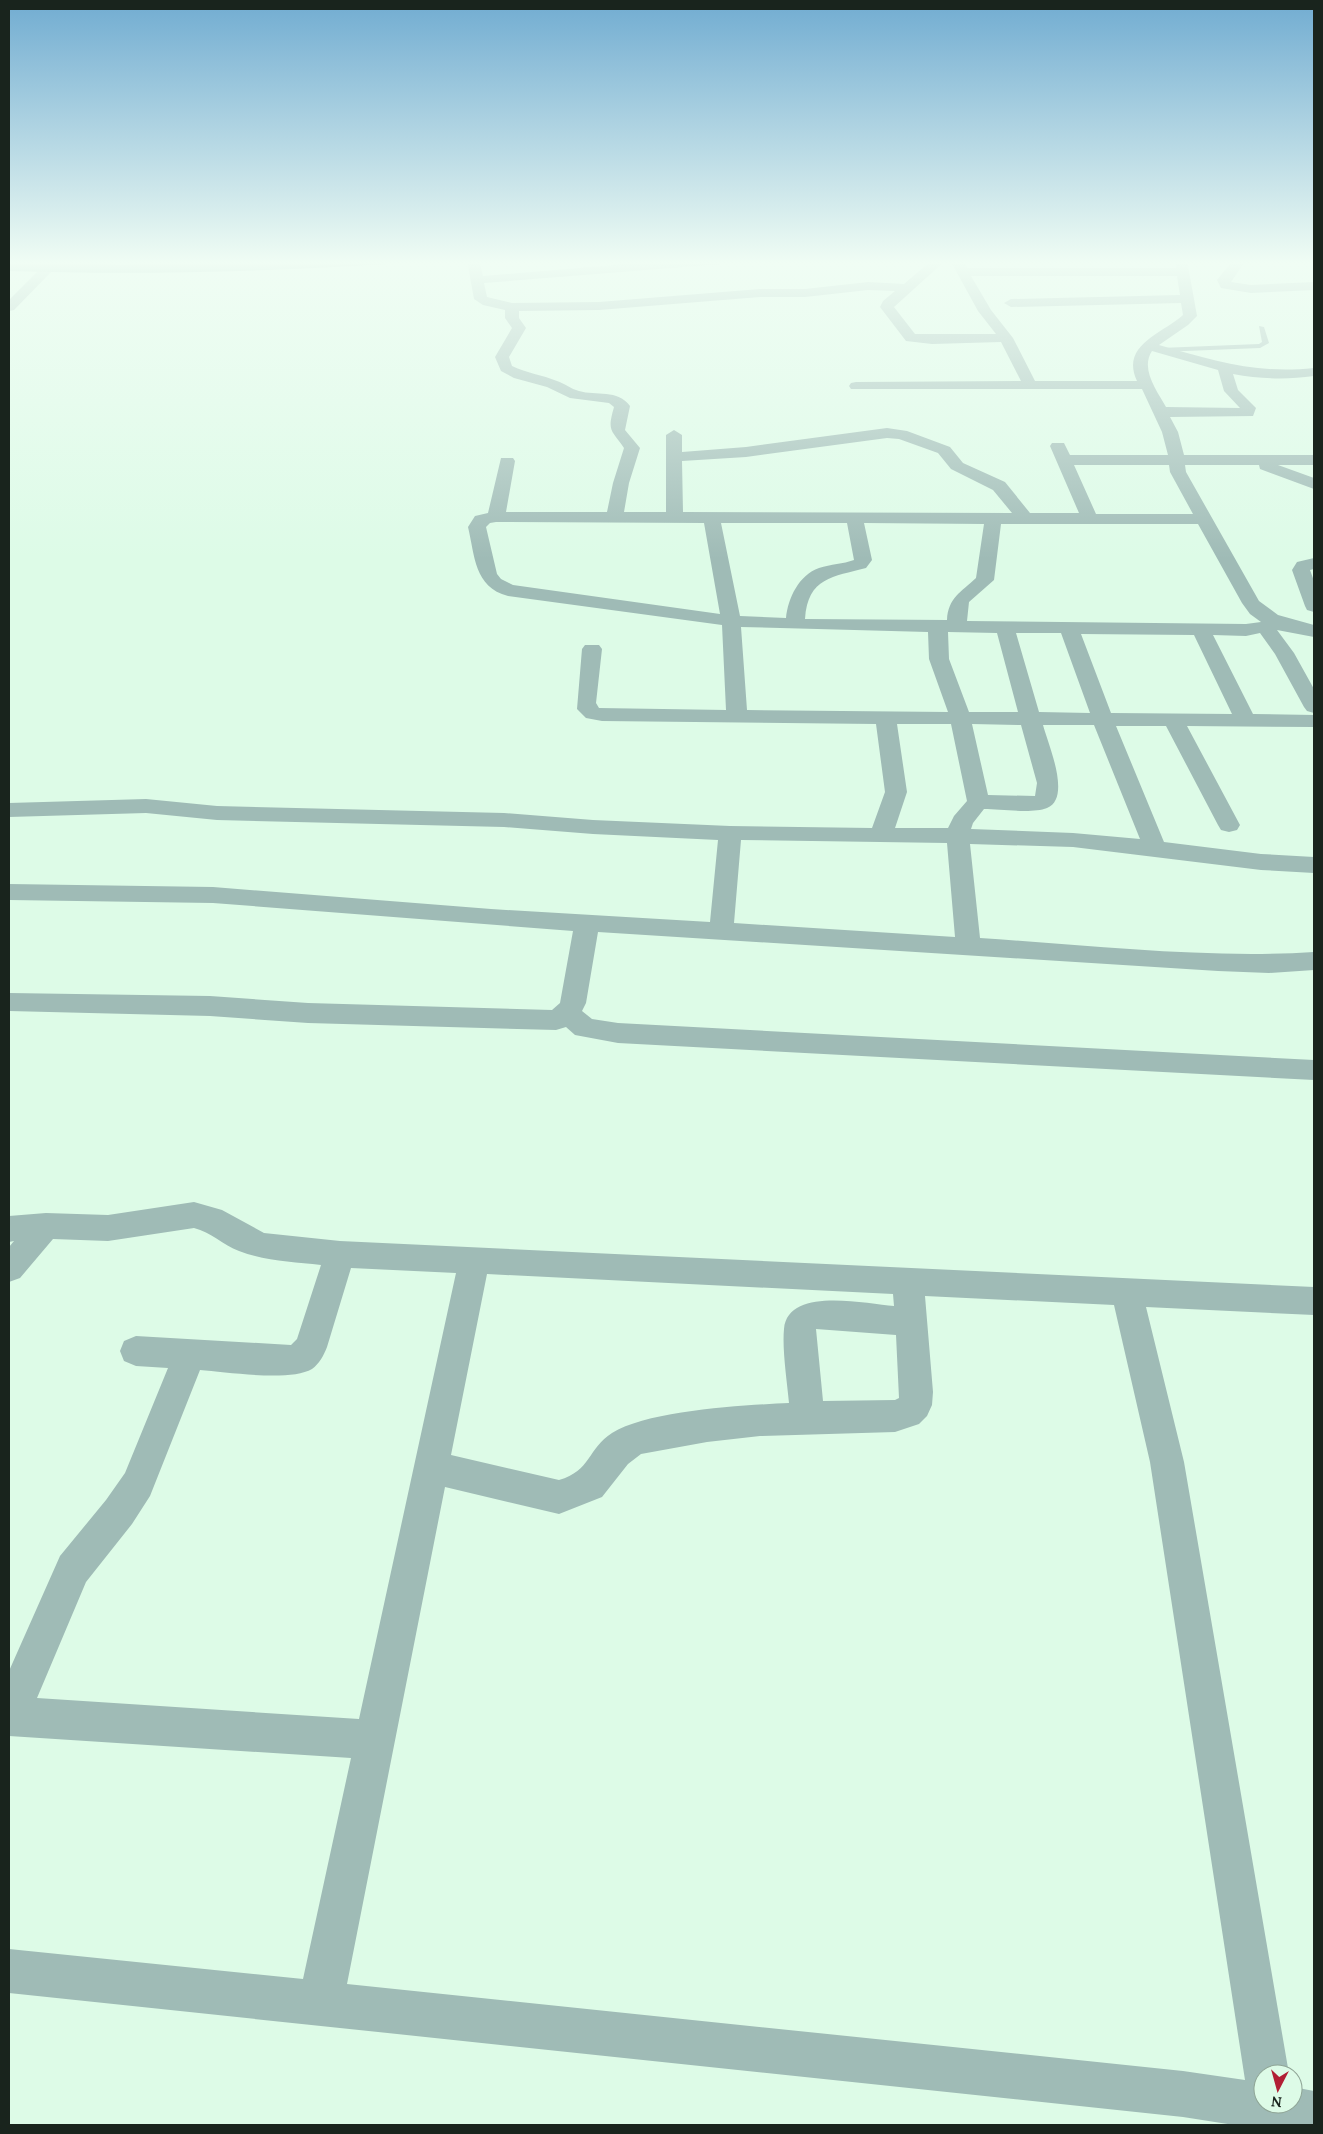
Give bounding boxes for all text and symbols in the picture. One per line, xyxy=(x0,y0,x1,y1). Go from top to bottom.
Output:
north arrow xyxy=(1253,2064,1303,2114)
text: N xyxy=(1270,2092,1283,2111)

